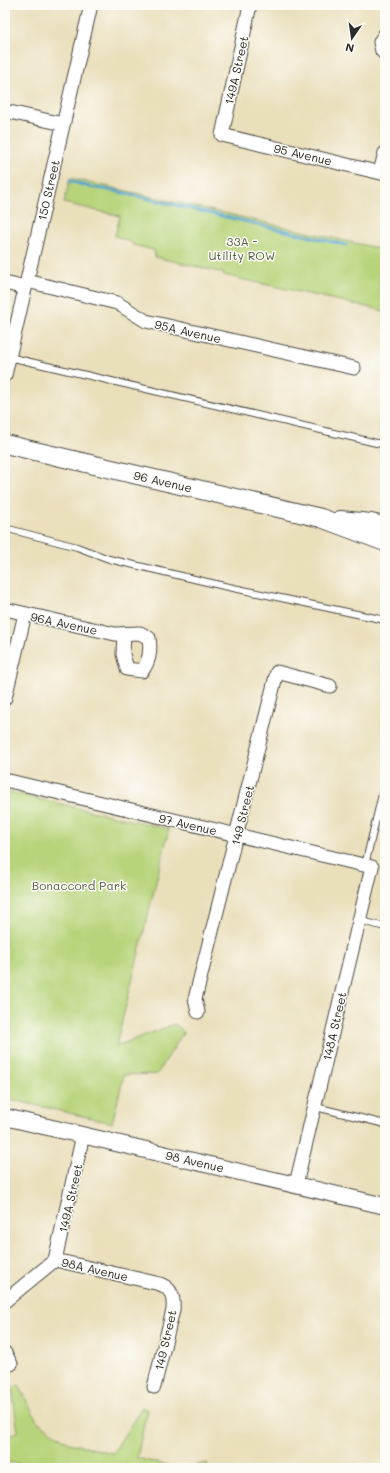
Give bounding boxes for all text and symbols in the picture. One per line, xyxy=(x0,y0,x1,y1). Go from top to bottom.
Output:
north arrow xyxy=(332,18,372,58)
street label: 149A Street xyxy=(220,34,252,106)
text: N xyxy=(344,40,355,56)
street label: 95 Avenue xyxy=(272,140,334,168)
street label: 150 Street xyxy=(33,158,63,222)
park label: 33A - Utility ROW xyxy=(209,233,275,263)
street label: 95A Avenue xyxy=(153,316,223,346)
street label: 96 Avenue xyxy=(132,466,194,496)
street label: 96A Avenue xyxy=(29,608,99,638)
street label: 149 Street xyxy=(227,783,257,847)
street label: 97 Avenue xyxy=(157,810,219,838)
park label: Bonaccord Park xyxy=(32,877,126,893)
street label: 148A Street xyxy=(318,990,350,1062)
street label: 98 Avenue xyxy=(164,1146,226,1176)
street label: 149A Street xyxy=(54,1162,86,1234)
street label: 98A Avenue xyxy=(60,1254,130,1284)
street label: 149 Street xyxy=(150,1308,180,1372)

